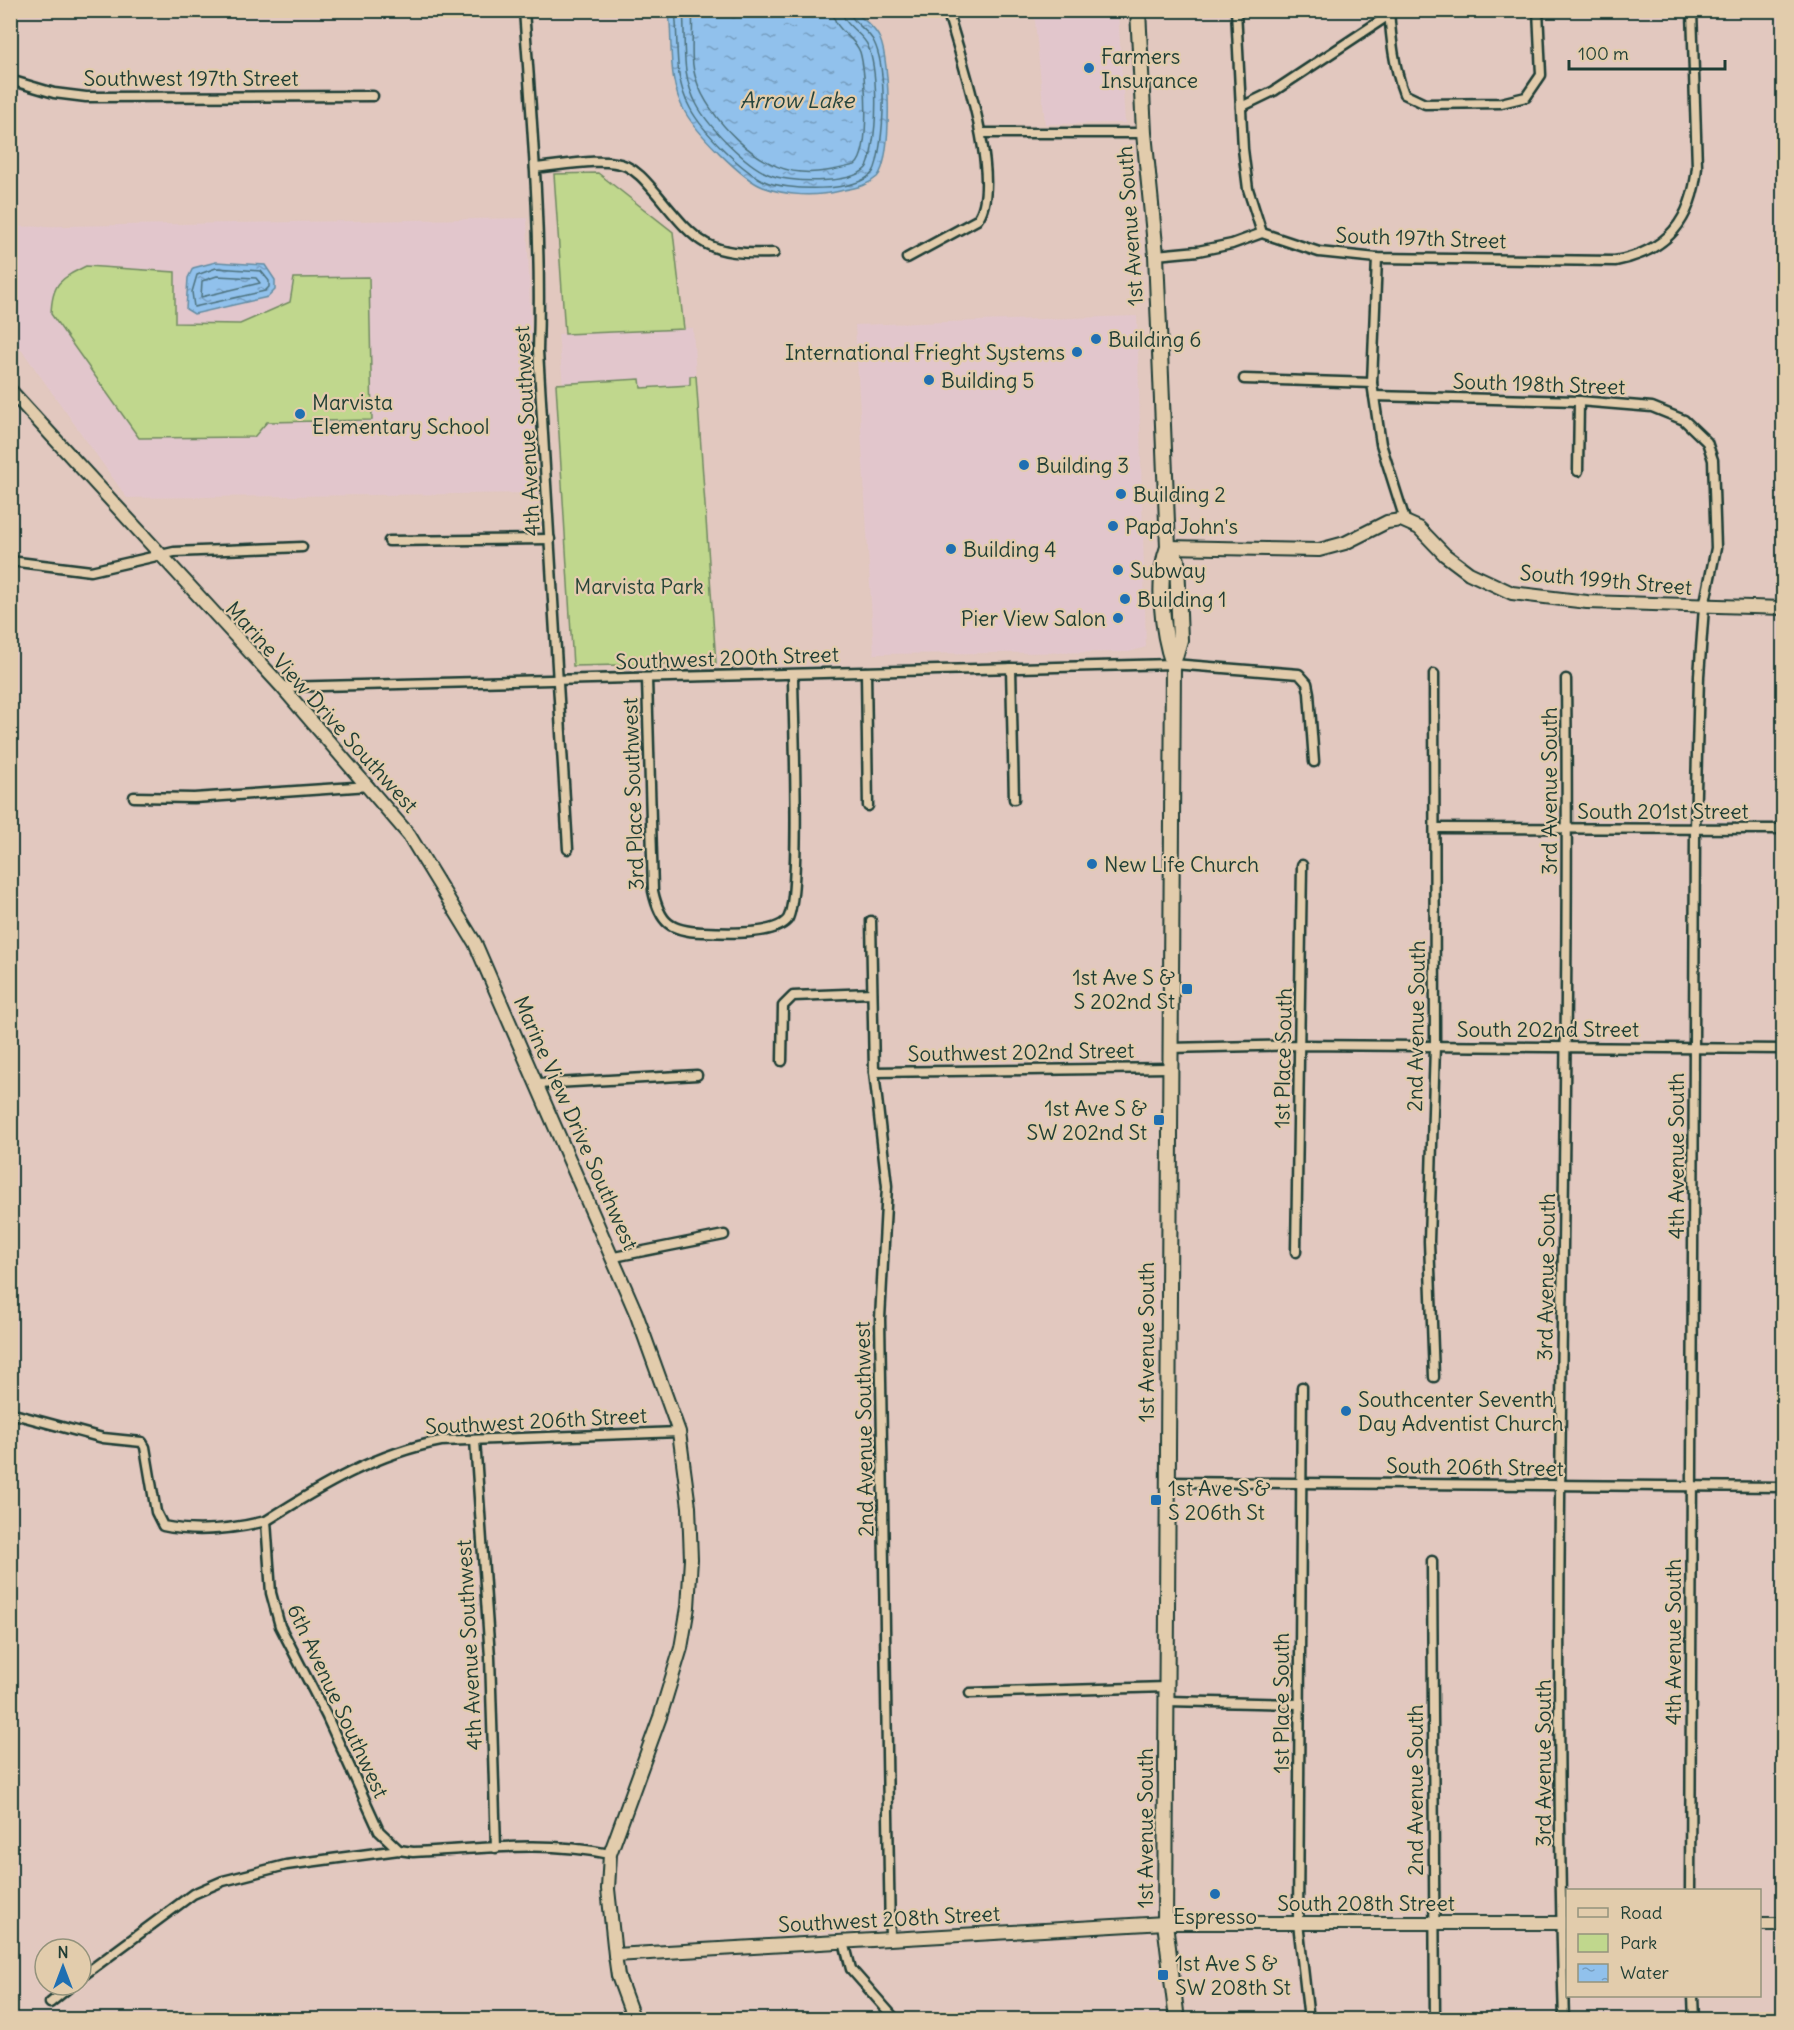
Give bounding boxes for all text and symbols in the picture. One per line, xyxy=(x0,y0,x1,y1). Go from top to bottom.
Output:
scale bar xyxy=(1569,33,1725,71)
text: 100 m xyxy=(1578,42,1629,65)
place label: Farmers Insurance xyxy=(1101,43,1198,94)
marker: Farmers Insurance xyxy=(1082,61,1096,75)
street label: Southwest 197th Street xyxy=(83,65,299,92)
water label: Arrow Lake xyxy=(740,86,856,114)
street label: 1st Avenue South xyxy=(1111,145,1149,307)
street label: South 197th Street xyxy=(1335,222,1507,254)
street label: 4th Avenue Southwest xyxy=(508,325,546,537)
place label: Building 6 xyxy=(1108,326,1201,353)
marker: Building 6 xyxy=(1089,332,1103,346)
place label: International Frieght Systems xyxy=(785,339,1065,366)
marker: International Frieght Systems xyxy=(1070,345,1084,359)
place label: Building 5 xyxy=(941,367,1034,394)
street label: South 198th Street xyxy=(1452,367,1626,401)
marker: Building 5 xyxy=(922,373,936,387)
place label: Marvista Elementary School xyxy=(312,389,489,440)
marker: Marvista Elementary School xyxy=(293,407,307,421)
place label: Building 3 xyxy=(1036,452,1129,479)
marker: Building 3 xyxy=(1017,458,1031,472)
place label: Building 2 xyxy=(1133,481,1226,508)
marker: Building 2 xyxy=(1114,487,1128,501)
place label: Papa John's xyxy=(1125,513,1238,540)
marker: Papa John's xyxy=(1106,519,1120,533)
place label: Building 4 xyxy=(963,536,1057,563)
marker: Building 4 xyxy=(944,542,958,556)
place label: Subway xyxy=(1130,557,1206,584)
street label: South 199th Street xyxy=(1519,559,1693,601)
marker: Subway xyxy=(1111,563,1125,577)
park label: Marvista Park xyxy=(574,573,704,600)
place label: Building 1 xyxy=(1137,586,1227,613)
marker: Building 1 xyxy=(1118,592,1132,606)
street label: Marine View Drive Southwest xyxy=(220,596,424,818)
place label: Pier View Salon xyxy=(961,605,1106,632)
marker: Pier View Salon xyxy=(1111,611,1125,625)
street label: Southwest 200th Street xyxy=(615,641,839,675)
street label: 3rd Place Southwest xyxy=(616,697,650,891)
street label: 3rd Avenue South xyxy=(1536,707,1563,875)
street label: South 201st Street xyxy=(1577,798,1749,825)
place label: New Life Church xyxy=(1104,851,1259,878)
marker: New Life Church xyxy=(1085,857,1099,871)
street label: 2nd Avenue South xyxy=(1401,940,1431,1112)
place label: 1st Ave S & S 202nd St xyxy=(1072,964,1175,1015)
marker: 1st Ave S & S 202nd St xyxy=(1180,982,1194,996)
street label: 1st Place South xyxy=(1268,987,1298,1129)
street label: Marine View Drive Southwest xyxy=(508,992,644,1254)
street label: South 202nd Street xyxy=(1457,1016,1639,1043)
street label: Southwest 202nd Street xyxy=(907,1037,1135,1067)
street label: 4th Avenue South xyxy=(1663,1073,1690,1239)
place label: 1st Ave S & SW 202nd St xyxy=(1027,1095,1147,1146)
marker: 1st Ave S & SW 202nd St xyxy=(1152,1113,1166,1127)
street label: 3rd Avenue South xyxy=(1531,1193,1561,1361)
street label: 1st Avenue South xyxy=(1133,1262,1160,1422)
street label: 2nd Avenue Southwest xyxy=(849,1321,879,1537)
place label: Southcenter Seventh Day Adventist Church xyxy=(1358,1386,1564,1437)
street label: Southwest 206th Street xyxy=(424,1402,648,1440)
marker: Southcenter Seventh Day Adventist Church xyxy=(1339,1404,1353,1418)
street label: South 206th Street xyxy=(1386,1452,1564,1482)
place label: 1st Ave S & S 206th St xyxy=(1168,1475,1271,1526)
marker: 1st Ave S & S 206th St xyxy=(1149,1493,1163,1507)
street label: 4th Avenue Southwest xyxy=(450,1539,488,1751)
street label: 4th Avenue South xyxy=(1660,1559,1687,1725)
street label: 6th Avenue Southwest xyxy=(281,1600,395,1802)
street label: 1st Place South xyxy=(1268,1633,1295,1773)
street label: 3rd Avenue South xyxy=(1530,1679,1557,1847)
street label: 2nd Avenue South xyxy=(1402,1704,1429,1876)
street label: 1st Avenue South xyxy=(1132,1748,1159,1908)
marker: Espresso xyxy=(1208,1887,1222,1901)
legend xyxy=(1566,1889,1761,1997)
street label: South 208th Street xyxy=(1277,1890,1455,1917)
street label: Southwest 208th Street xyxy=(777,1900,1001,1938)
text: Road xyxy=(1620,1901,1663,1924)
place label: Espresso xyxy=(1173,1903,1257,1930)
text: Park xyxy=(1620,1931,1657,1954)
north arrow xyxy=(33,1937,93,1997)
text: N xyxy=(57,1942,69,1962)
place label: 1st Ave S & SW 208th St xyxy=(1175,1950,1291,2001)
text: Water xyxy=(1620,1961,1670,1984)
marker: 1st Ave S & SW 208th St xyxy=(1156,1968,1170,1982)

